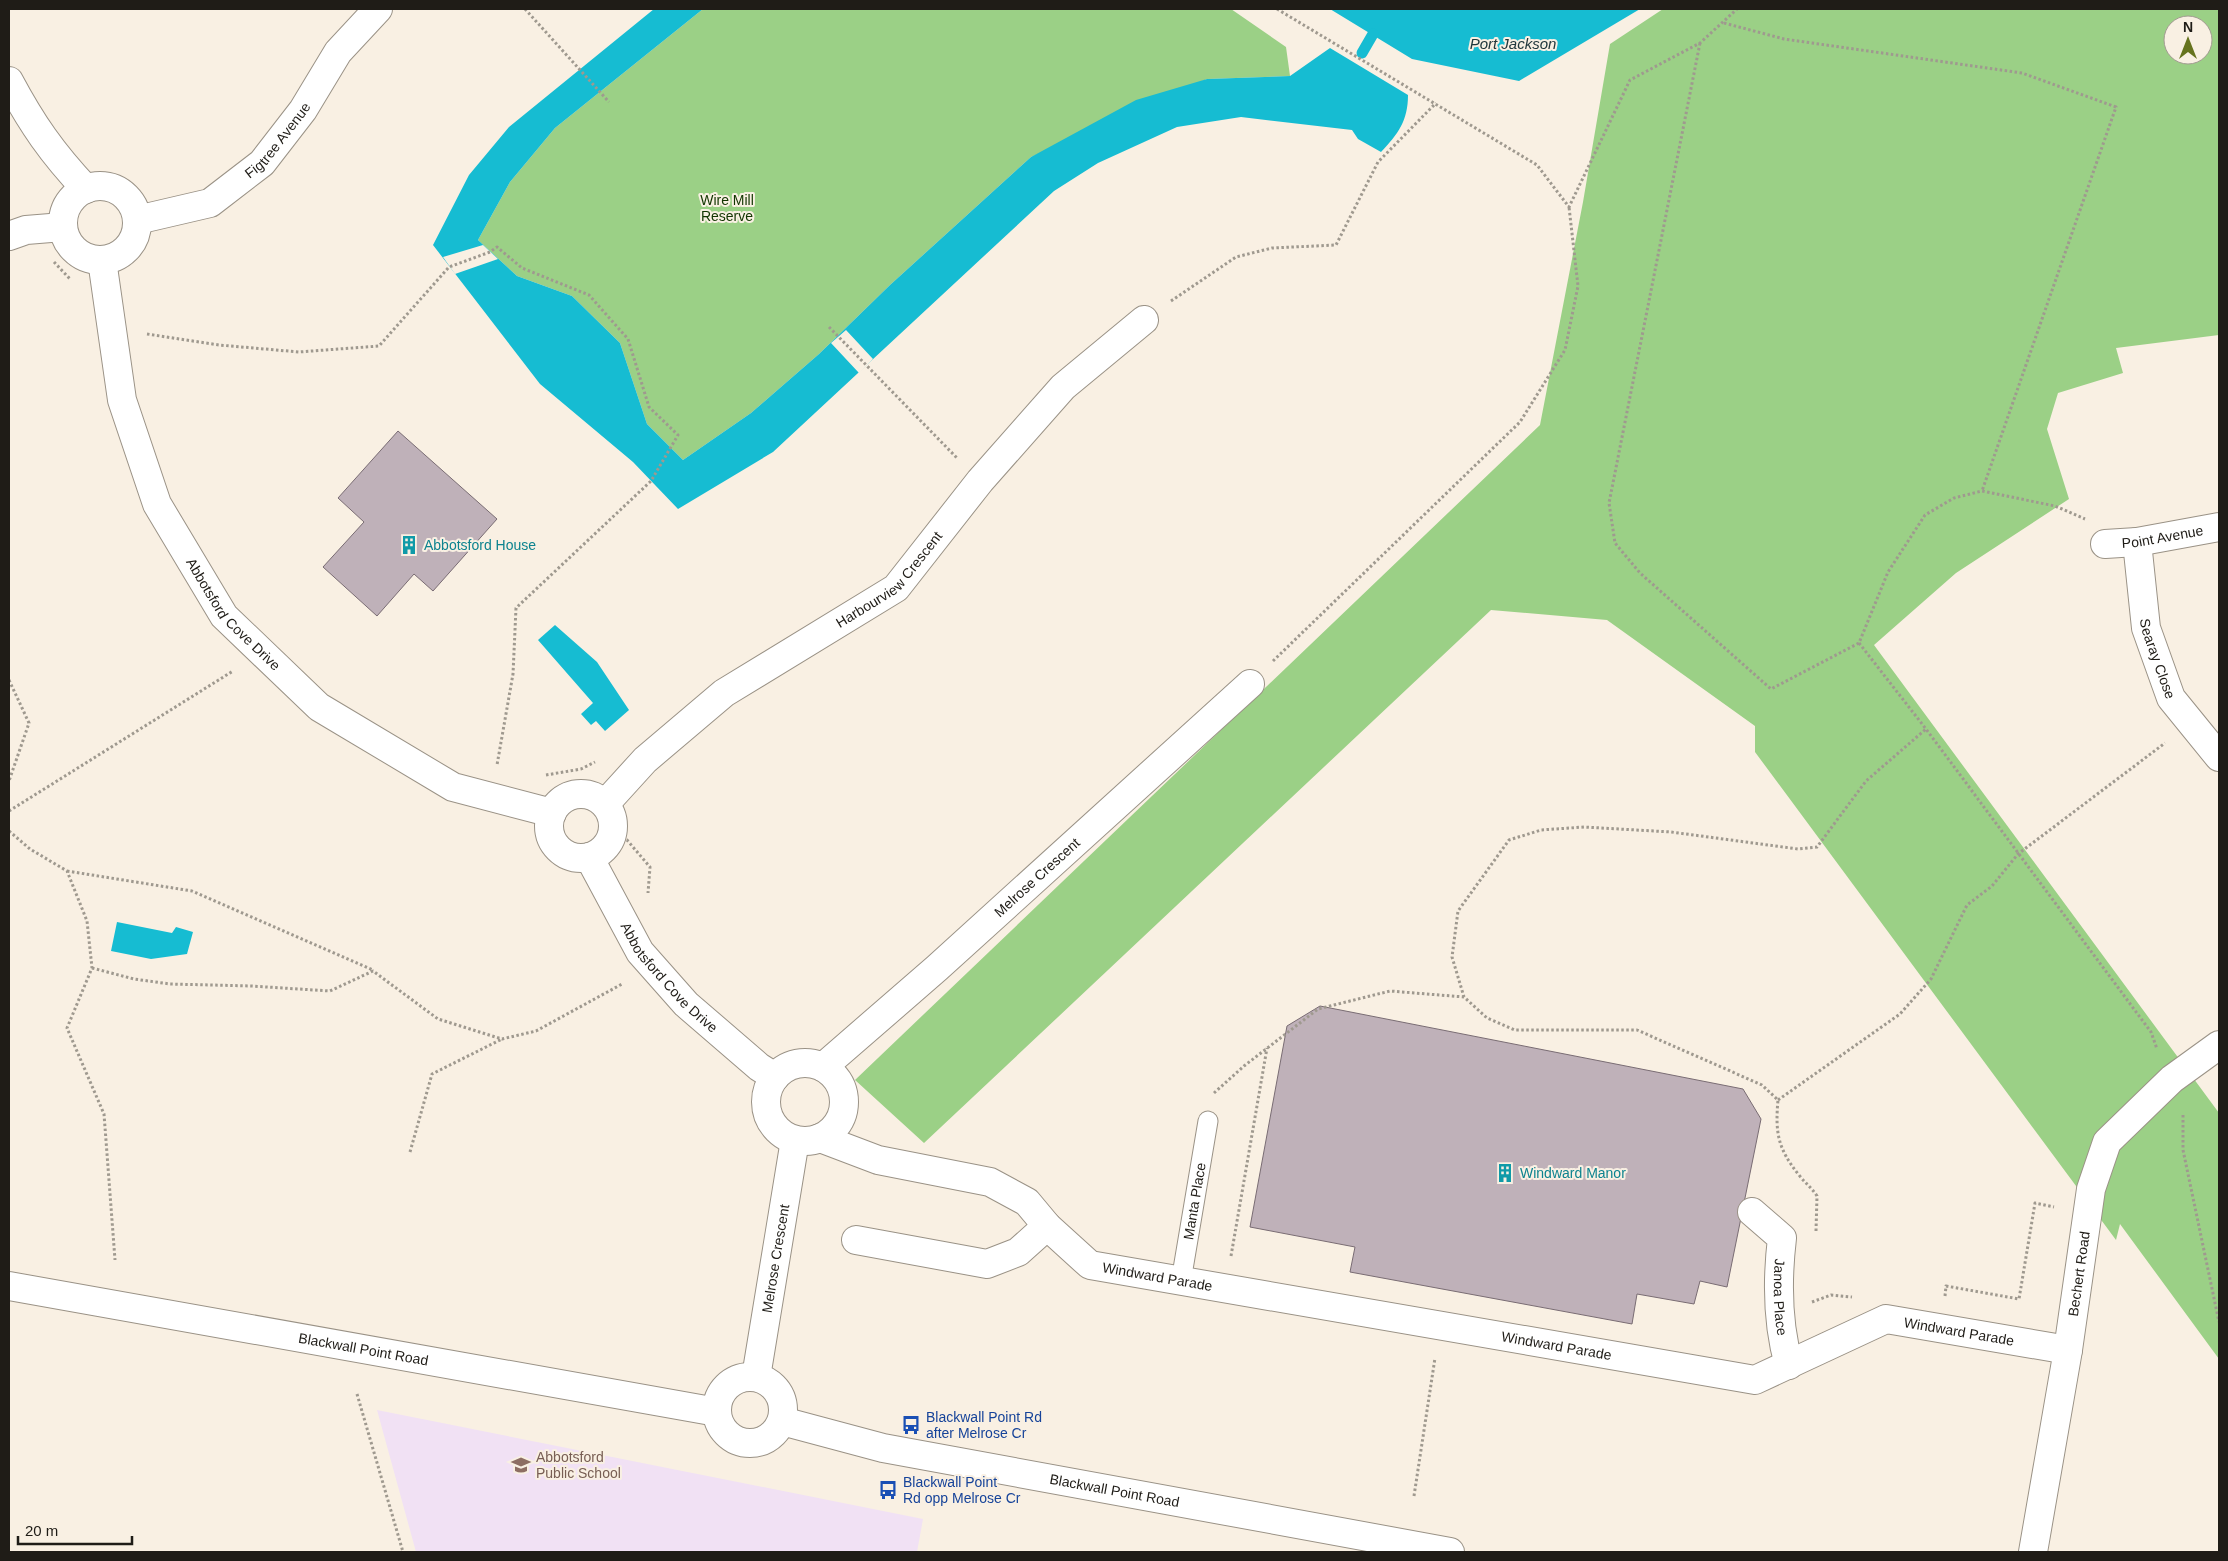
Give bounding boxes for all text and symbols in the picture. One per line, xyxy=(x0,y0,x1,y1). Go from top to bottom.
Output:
north arrow xyxy=(2163,15,2213,65)
text: N xyxy=(2183,19,2193,35)
water label: Port Jackson xyxy=(1470,35,1556,52)
street label: Figtree Avenue xyxy=(242,99,314,181)
park label: Wire Mill Reserve xyxy=(700,192,754,224)
street label: Point Avenue xyxy=(2121,522,2205,551)
street label: Harbourview Crescent xyxy=(833,528,945,631)
building icon: Abbotsford House xyxy=(398,534,420,556)
place label: Abbotsford House xyxy=(424,537,536,553)
street label: Abbotsford Cove Drive xyxy=(183,555,284,674)
street label: Searay Close xyxy=(2137,618,2179,701)
street label: Melrose Crescent xyxy=(991,834,1083,920)
street label: Abbotsford Cove Drive xyxy=(618,920,721,1036)
street label: Manta Place xyxy=(1180,1161,1209,1241)
building icon: Windward Manor xyxy=(1494,1162,1516,1184)
place label: Windward Manor xyxy=(1520,1165,1626,1181)
street label: Melrose Crescent xyxy=(759,1203,792,1314)
street label: Bechert Road xyxy=(2065,1230,2093,1317)
street label: Janoa Place xyxy=(1771,1258,1790,1337)
street label: Windward Parade xyxy=(1101,1259,1214,1294)
street label: Windward Parade xyxy=(1903,1314,2016,1349)
street label: Windward Parade xyxy=(1500,1328,1613,1363)
street label: Blackwall Point Road xyxy=(297,1330,430,1368)
place label: Blackwall Point Rd after Melrose Cr xyxy=(926,1409,1042,1441)
bus stop icon: Blackwall Point Rd after Melrose Cr xyxy=(900,1414,922,1436)
place label: Abbotsford Public School xyxy=(536,1449,621,1481)
school or university icon: Abbotsford Public School xyxy=(510,1454,532,1476)
street label: Blackwall Point Road xyxy=(1048,1471,1181,1510)
place label: Blackwall Point Rd opp Melrose Cr xyxy=(903,1474,1021,1506)
bus stop icon: Blackwall Point Rd opp Melrose Cr xyxy=(877,1479,899,1501)
scale bar xyxy=(18,1514,131,1546)
text: 20 m xyxy=(25,1522,58,1539)

